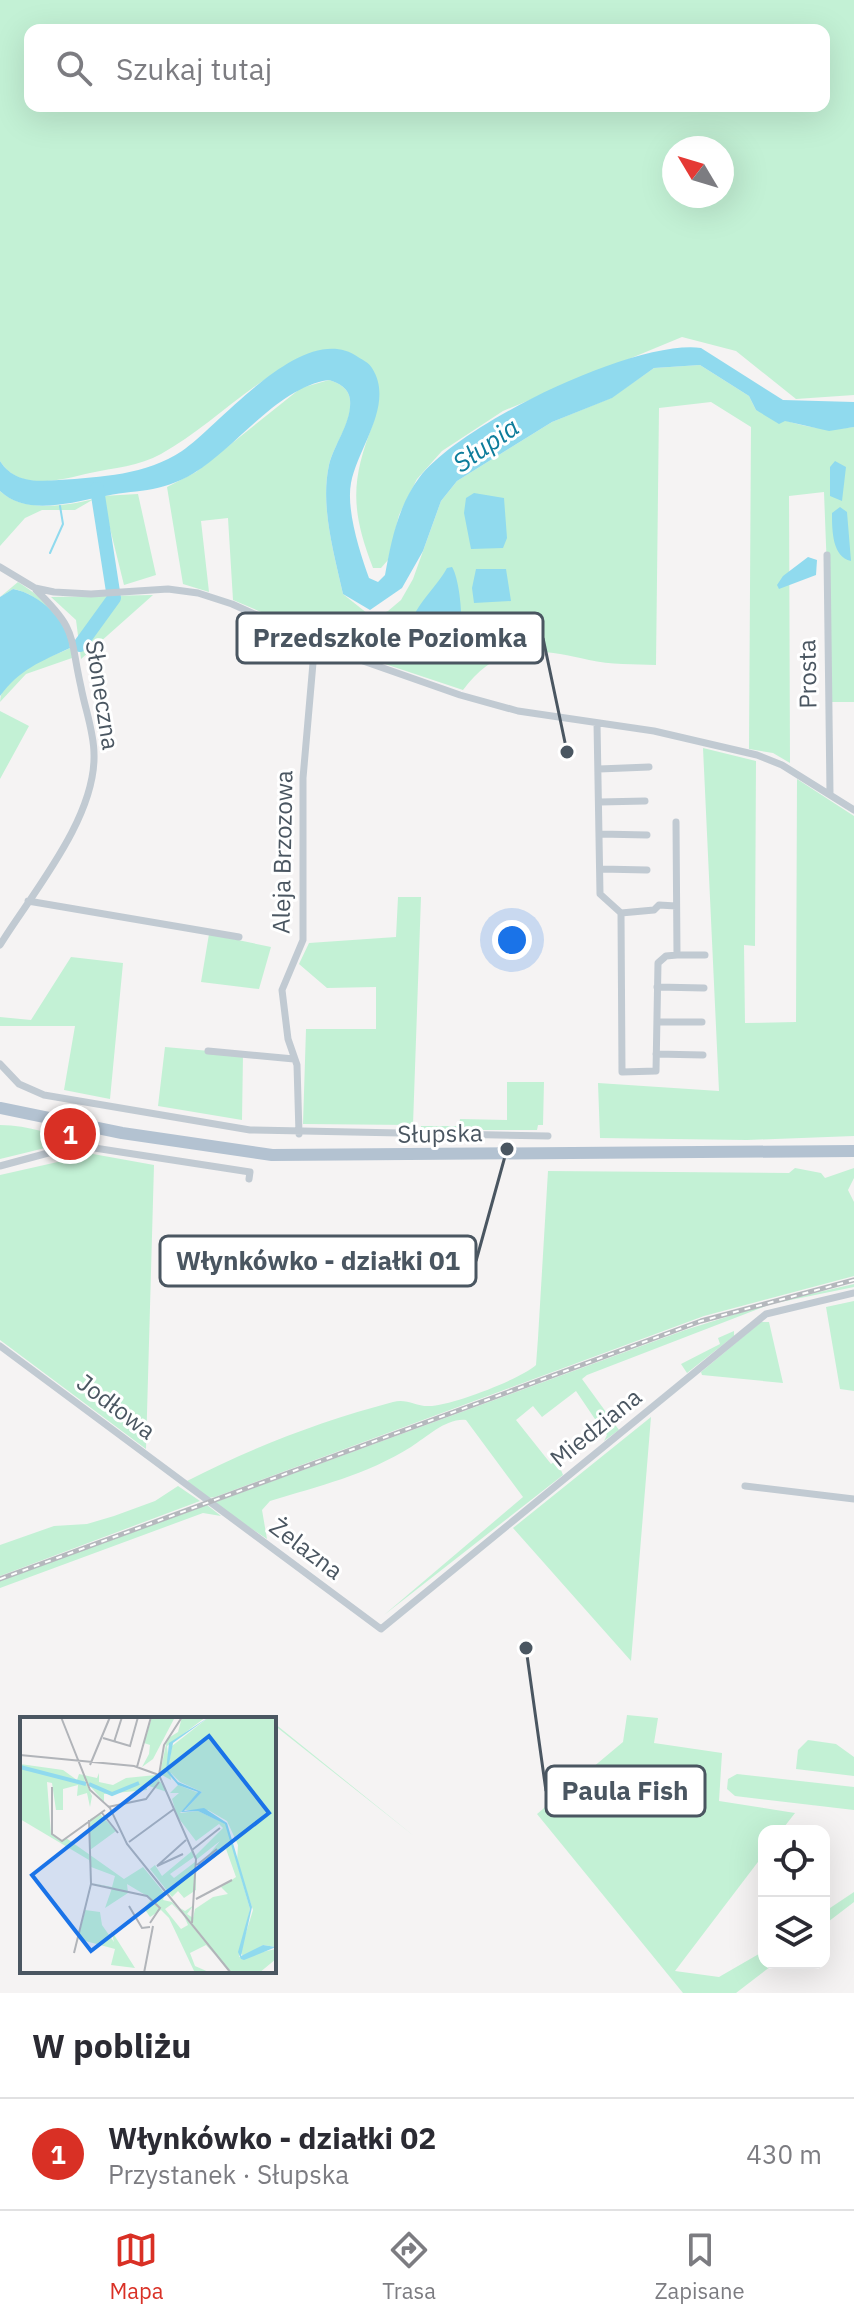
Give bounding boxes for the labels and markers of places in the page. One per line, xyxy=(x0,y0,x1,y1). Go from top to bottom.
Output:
callout: Przedszkole Poziomka xyxy=(237,613,543,663)
pin: 1 xyxy=(44,1104,96,1164)
callout: Włynkówko - działki 01 xyxy=(160,1236,476,1286)
callout: Paula Fish xyxy=(546,1766,705,1816)

